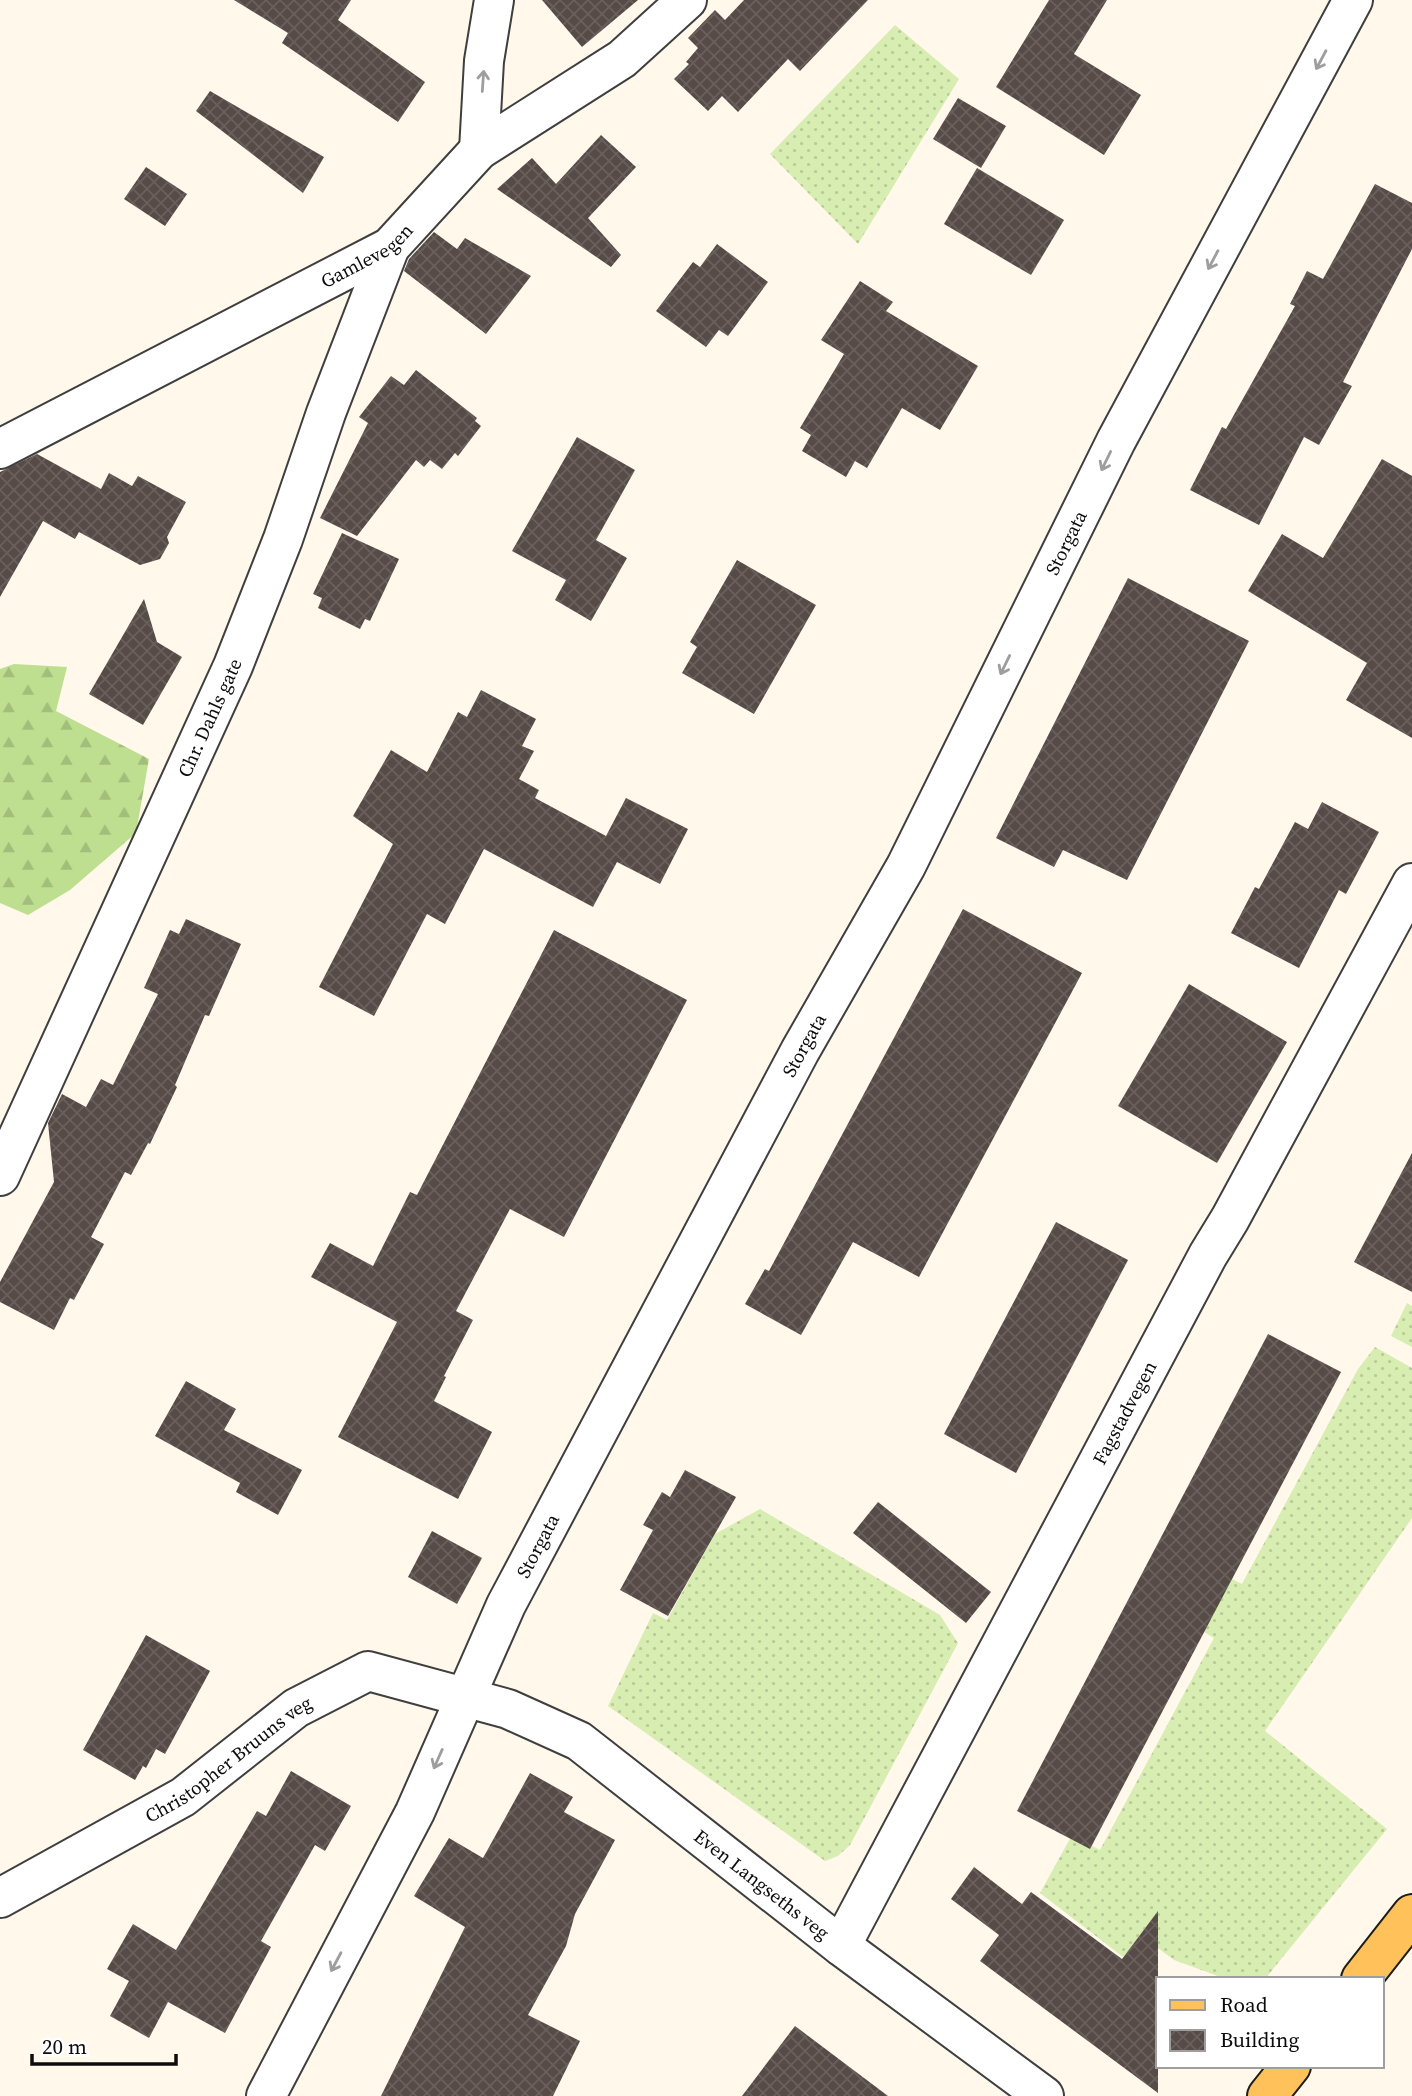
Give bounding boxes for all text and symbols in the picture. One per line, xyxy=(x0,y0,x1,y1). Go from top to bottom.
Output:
one-way arrow xyxy=(1314,49,1328,70)
one-way arrow xyxy=(477,71,490,93)
street label: Gamlevegen xyxy=(316,217,419,294)
one-way arrow xyxy=(1206,250,1220,270)
one-way arrow xyxy=(1098,450,1112,471)
street label: Storgata xyxy=(1039,506,1093,579)
one-way arrow xyxy=(998,654,1012,675)
street label: Chr. Dahls gate xyxy=(171,655,248,781)
street label: Storgata xyxy=(776,1008,832,1081)
street label: Fagstadvegen xyxy=(1086,1356,1163,1469)
street label: Storgata xyxy=(510,1509,565,1582)
street label: Christopher Bruuns veg xyxy=(140,1689,316,1829)
one-way arrow xyxy=(431,1748,444,1769)
street label: Even Langseths veg xyxy=(689,1823,835,1945)
one-way arrow xyxy=(329,1952,343,1972)
legend xyxy=(1156,1977,1384,2068)
text: Road xyxy=(1220,1990,1268,2019)
scale bar xyxy=(32,2022,175,2066)
text: Building xyxy=(1220,2025,1299,2054)
text: 20 m xyxy=(42,2032,87,2061)

